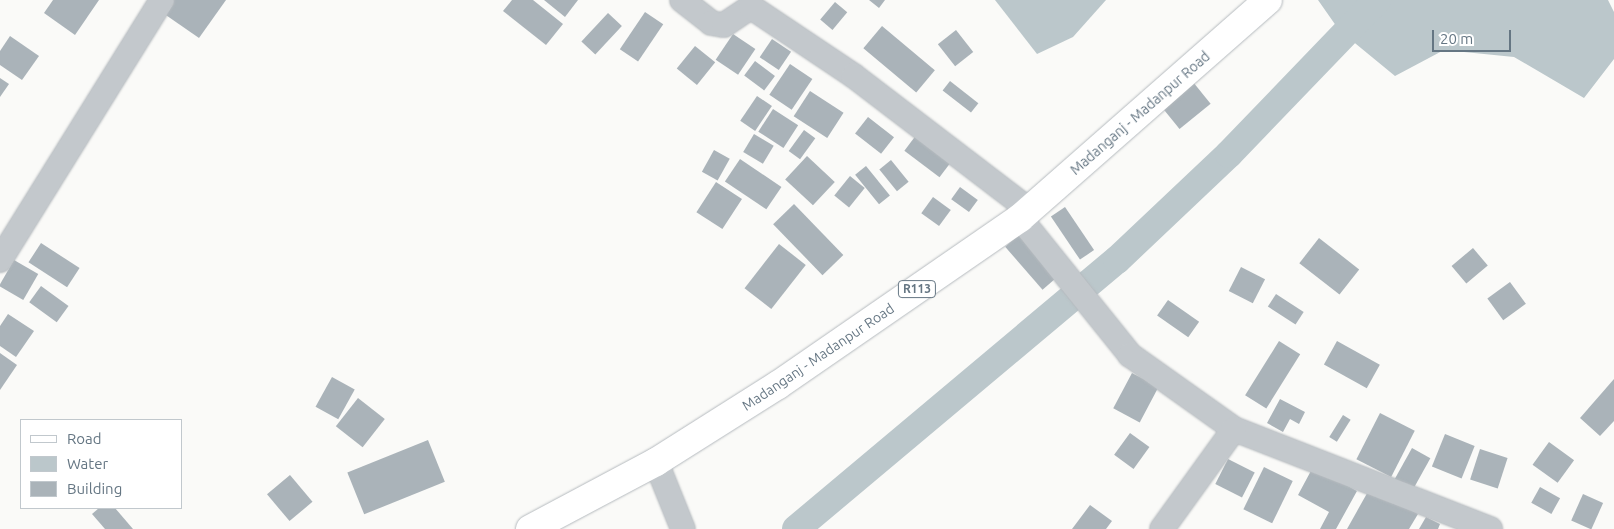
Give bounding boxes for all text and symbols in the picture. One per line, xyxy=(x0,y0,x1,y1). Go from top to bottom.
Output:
scale bar xyxy=(1434,20,1513,52)
text: 20 m xyxy=(1440,30,1473,47)
street label: Madanganj - Madanpur Road xyxy=(1067,48,1213,178)
road number: R113 xyxy=(897,280,937,298)
street label: Madanganj - Madanpur Road xyxy=(739,300,897,414)
legend xyxy=(20,419,182,509)
text: Road xyxy=(67,430,102,447)
text: Water xyxy=(67,455,108,472)
text: Building xyxy=(67,480,122,497)

